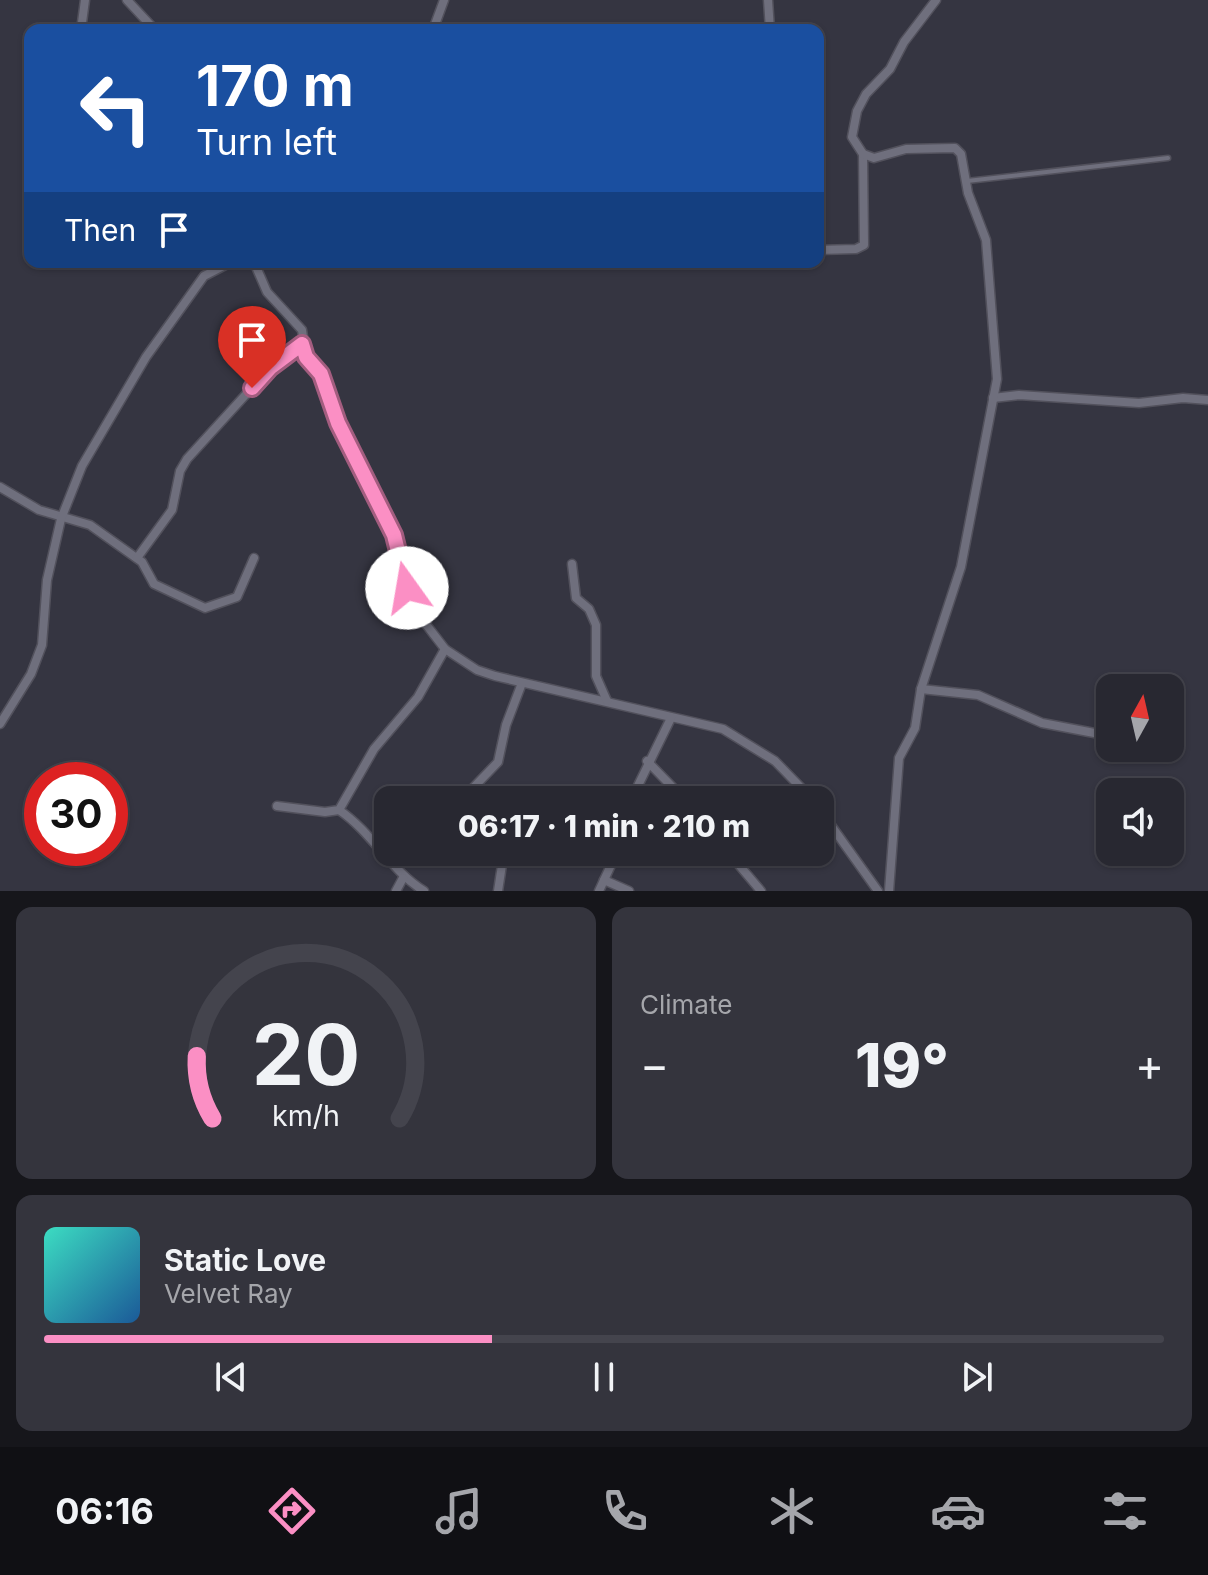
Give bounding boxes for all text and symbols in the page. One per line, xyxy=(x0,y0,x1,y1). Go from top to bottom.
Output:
text: 170 m xyxy=(196,52,354,120)
icon: left xyxy=(64,56,168,160)
text: Turn left xyxy=(196,120,337,164)
icon: arrive xyxy=(152,208,196,252)
text: Then xyxy=(64,212,136,248)
pin xyxy=(218,306,286,388)
icon: arrive xyxy=(230,318,274,362)
position arrow xyxy=(365,546,449,630)
north arrow xyxy=(1096,674,1184,762)
map controls xyxy=(1096,674,1184,866)
speed limit sign: 30 xyxy=(24,762,128,866)
button: sound xyxy=(1096,778,1184,866)
text: 06:17 · 1 min · 210 m xyxy=(458,808,750,844)
text: Climate xyxy=(640,989,732,1020)
text: 20 xyxy=(252,1004,360,1105)
text: 19° xyxy=(855,1029,949,1101)
text: − xyxy=(640,1038,669,1092)
text: + xyxy=(1135,1038,1164,1092)
text: km/h xyxy=(272,1098,340,1133)
text: Static Love xyxy=(164,1242,326,1278)
text: Velvet Ray xyxy=(164,1278,293,1309)
icon: previous xyxy=(209,1355,253,1399)
icon: pause xyxy=(582,1355,626,1399)
icon: next xyxy=(955,1355,999,1399)
icon: directions xyxy=(264,1483,320,1539)
icon: music xyxy=(431,1483,487,1539)
icon: phone xyxy=(597,1483,653,1539)
icon: climate xyxy=(764,1483,820,1539)
icon: car xyxy=(930,1483,986,1539)
icon: filters xyxy=(1097,1483,1153,1539)
text: 06:16 xyxy=(55,1489,154,1533)

